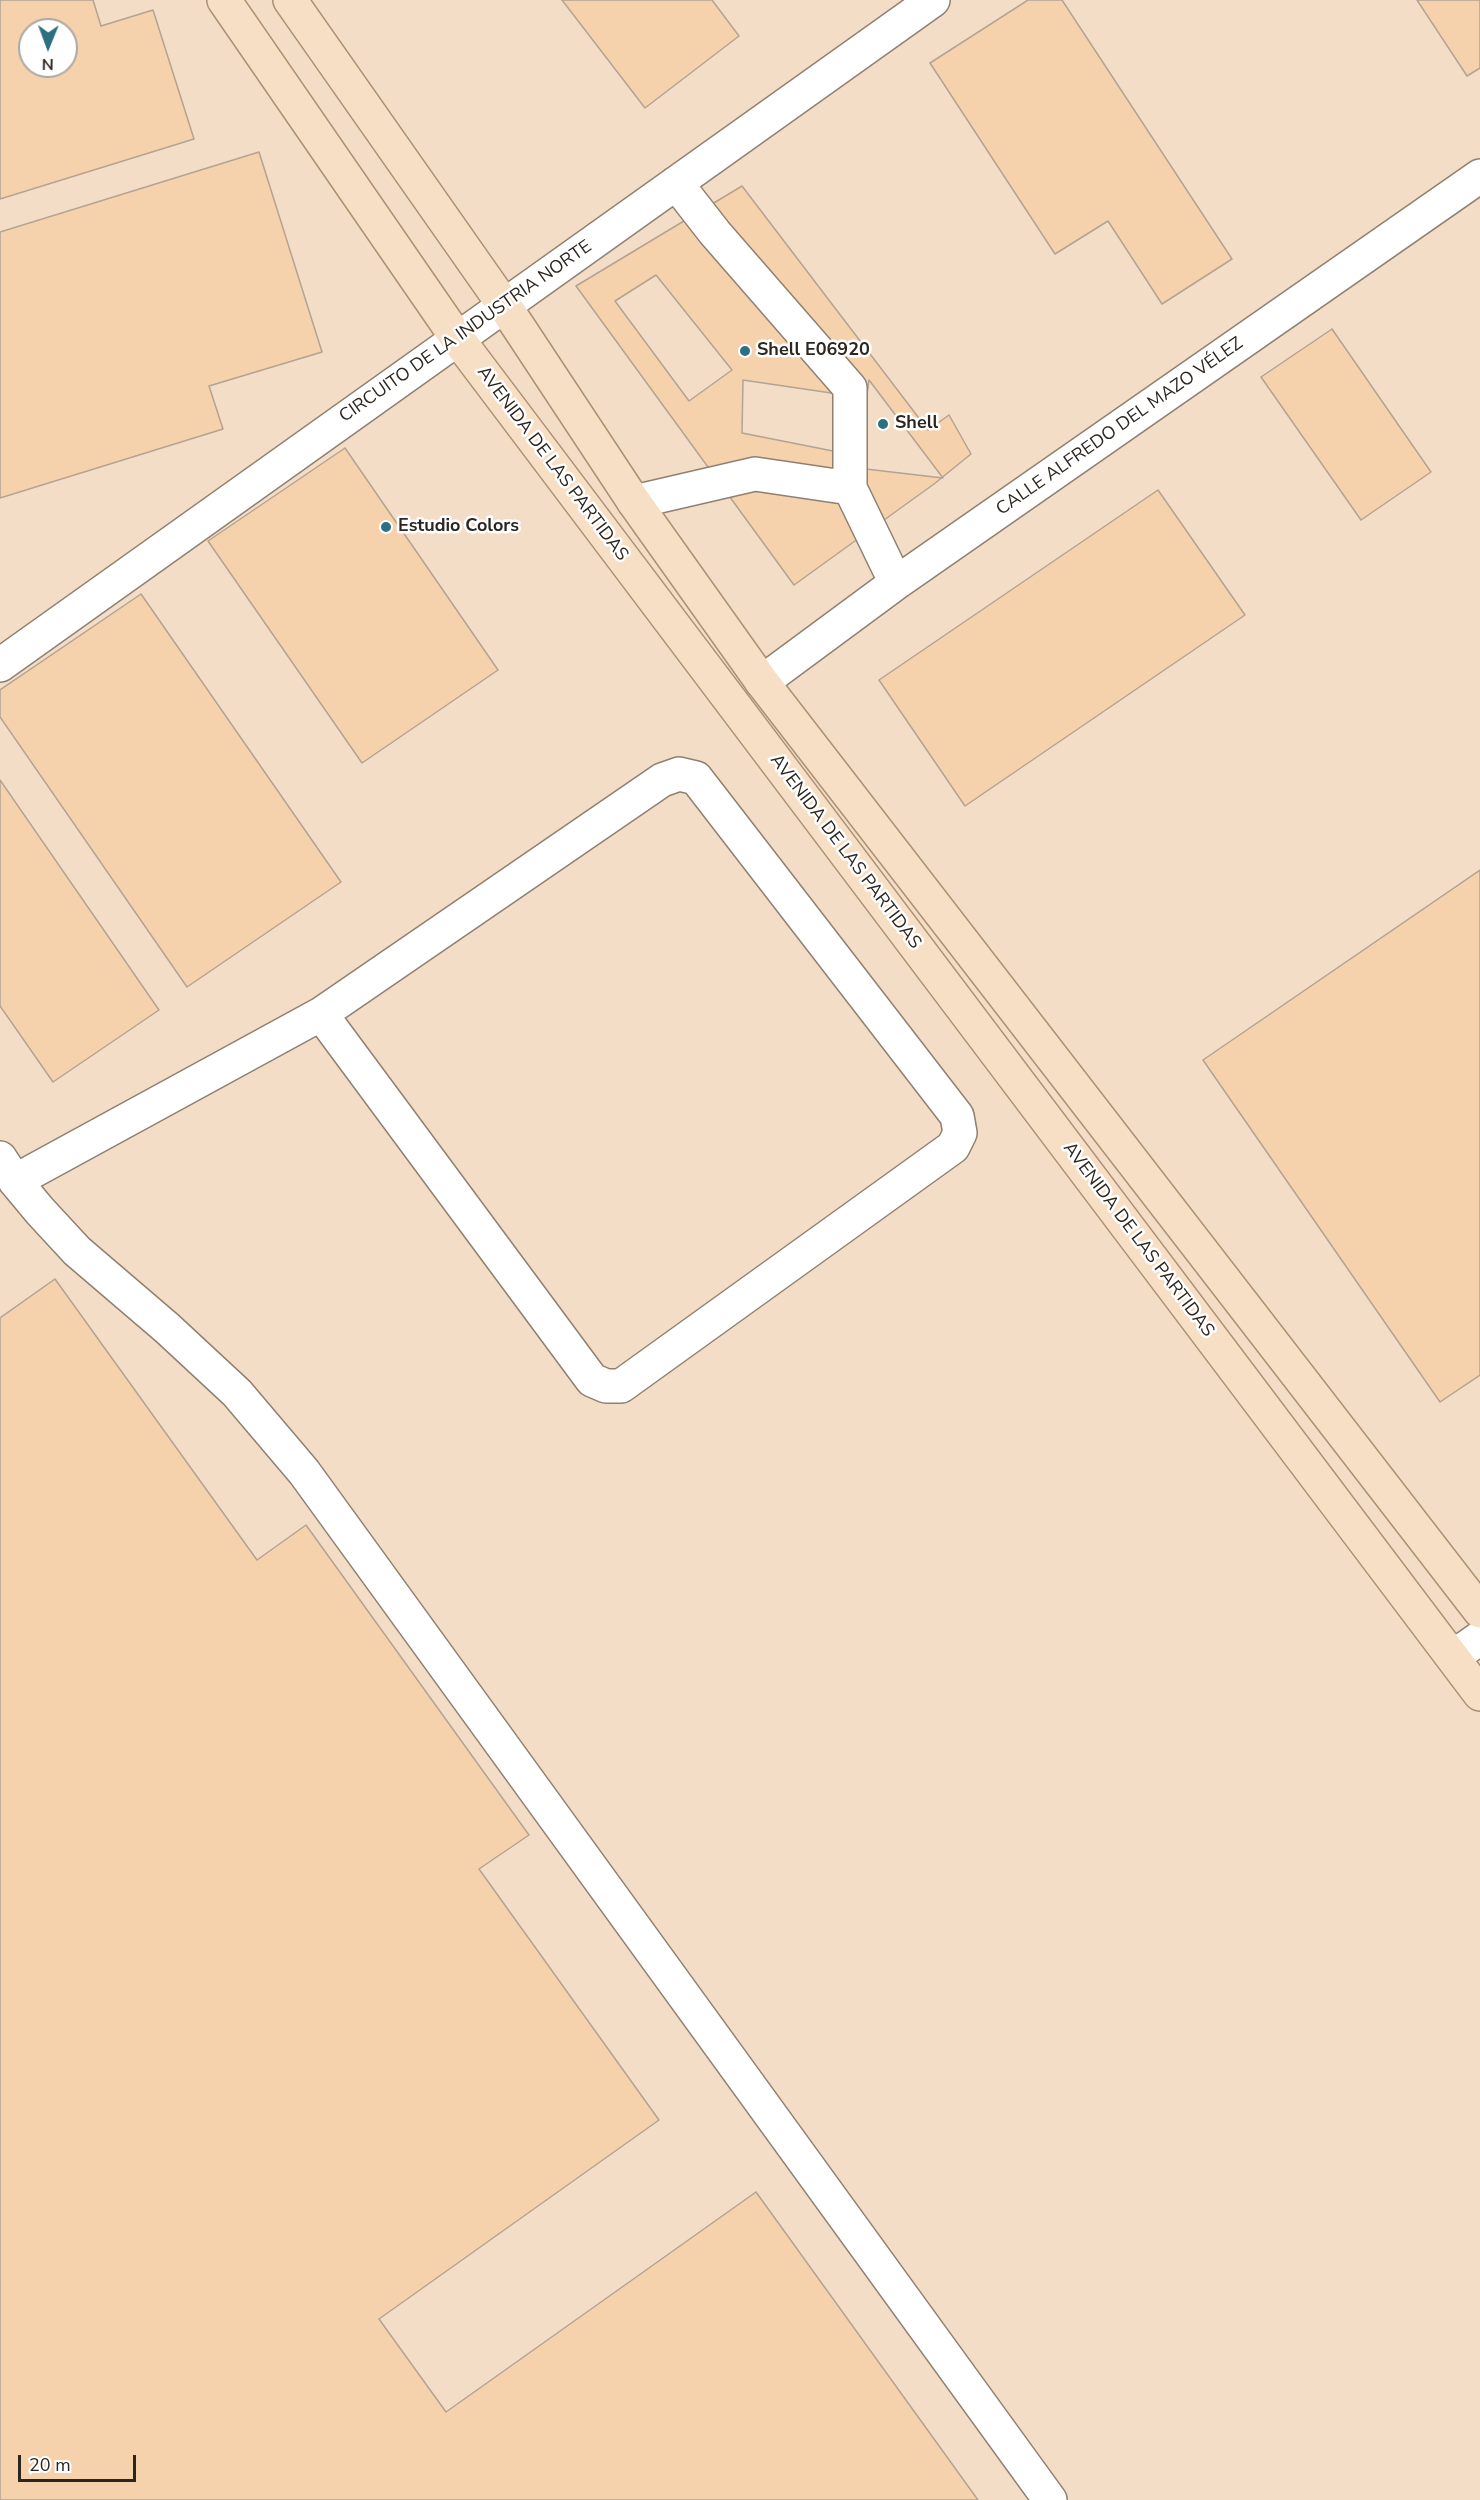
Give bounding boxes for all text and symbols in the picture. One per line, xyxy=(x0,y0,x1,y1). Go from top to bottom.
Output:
north arrow xyxy=(18,18,78,78)
text: N xyxy=(42,53,54,75)
street label: CIRCUITO DE LA INDUSTRIA NORTE xyxy=(336,236,596,428)
street label: CALLE ALFREDO DEL MAZO VÉLEZ xyxy=(993,333,1247,521)
place label: Shell E06920 xyxy=(757,340,870,362)
marker: Shell E06920 xyxy=(738,344,752,358)
street label: AVENIDA DE LAS PARTIDAS xyxy=(472,362,632,566)
place label: Shell xyxy=(895,413,938,435)
marker: Shell xyxy=(876,417,890,431)
place label: Estudio Colors xyxy=(398,516,519,538)
marker: Estudio Colors xyxy=(379,520,393,534)
street label: AVENIDA DE LAS PARTIDAS xyxy=(765,750,925,954)
street label: AVENIDA DE LAS PARTIDAS xyxy=(1058,1138,1218,1342)
scale bar xyxy=(21,2443,140,2481)
text: 20 m xyxy=(29,2453,71,2477)

